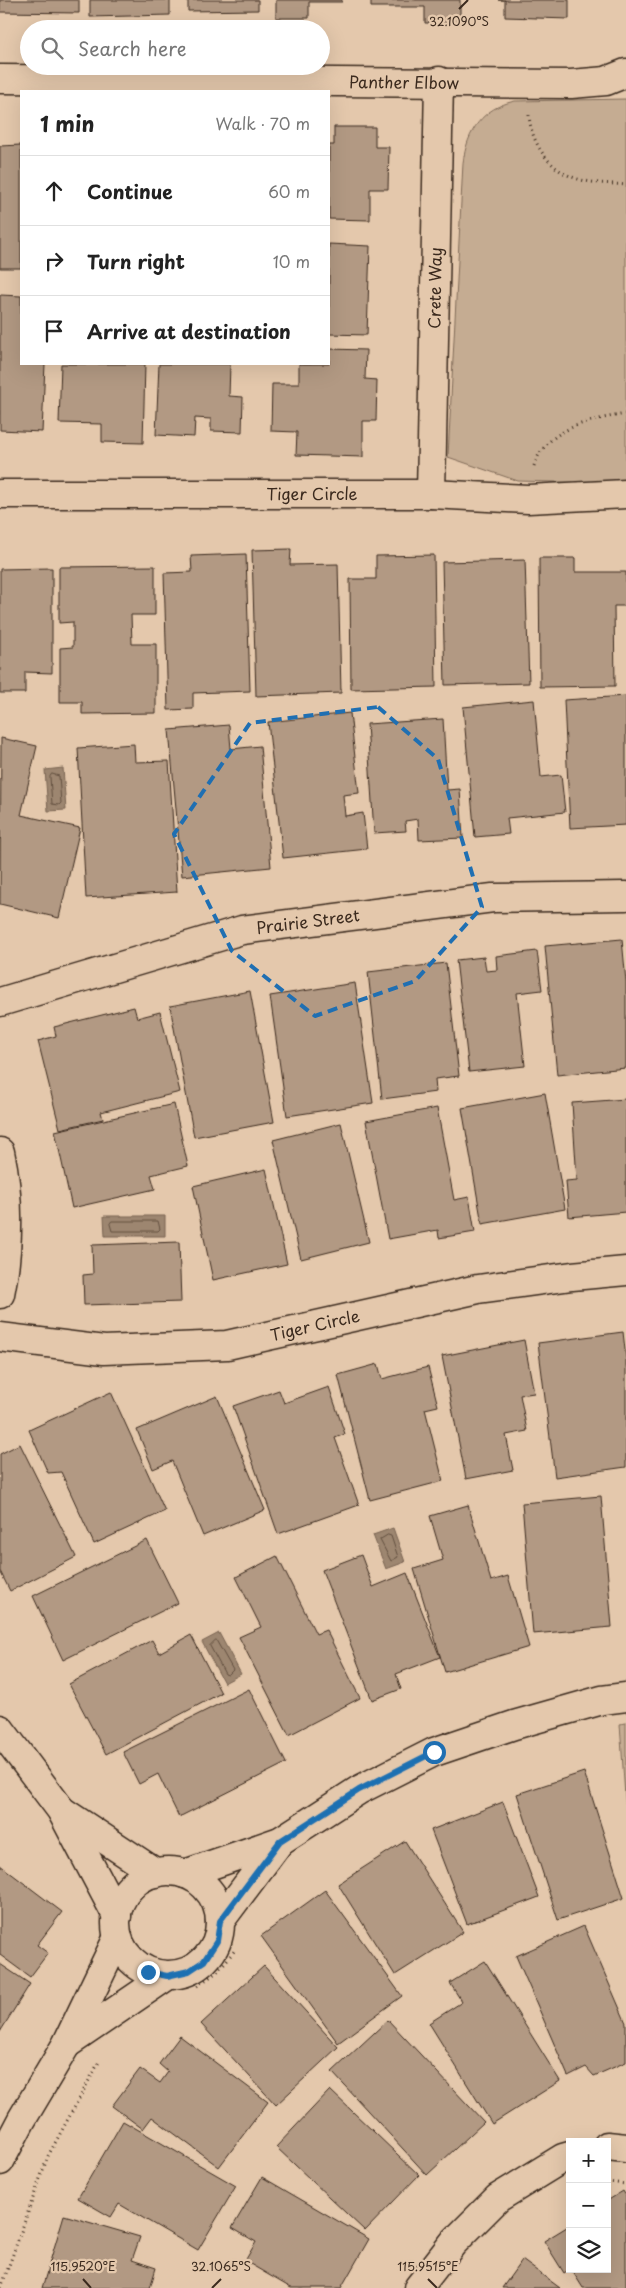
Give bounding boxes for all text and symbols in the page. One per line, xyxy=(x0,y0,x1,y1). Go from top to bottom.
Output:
text: 32.1090°S xyxy=(429,12,489,30)
search box xyxy=(20,20,330,75)
icon: search xyxy=(38,34,66,62)
text: Search here xyxy=(78,34,187,62)
street label: Panther Elbow xyxy=(349,69,460,94)
text: 1 min xyxy=(40,107,94,139)
text: Walk · 70 m xyxy=(215,111,310,135)
icon: ahead xyxy=(40,177,68,205)
text: Continue xyxy=(87,177,173,205)
text: 60 m xyxy=(268,179,310,203)
icon: right xyxy=(40,247,68,275)
text: Turn right xyxy=(87,247,185,275)
street label: Crete Way xyxy=(421,247,447,329)
text: 10 m xyxy=(273,249,310,273)
icon: arrive xyxy=(40,317,68,345)
text: Arrive at destination xyxy=(87,317,291,345)
street label: Tiger Circle xyxy=(266,481,358,505)
street label: Prairie Street xyxy=(255,902,361,939)
street label: Tiger Circle xyxy=(268,1303,362,1346)
route start xyxy=(423,1741,446,1764)
route end xyxy=(137,1961,160,1984)
map controls xyxy=(566,2138,611,2273)
button: + xyxy=(566,2138,611,2183)
button: − xyxy=(566,2183,611,2228)
button: layers xyxy=(566,2228,611,2273)
text: 115.9520°E xyxy=(51,2257,115,2275)
text: 32.1065°S xyxy=(191,2257,251,2275)
text: 115.9515°E xyxy=(397,2257,459,2275)

